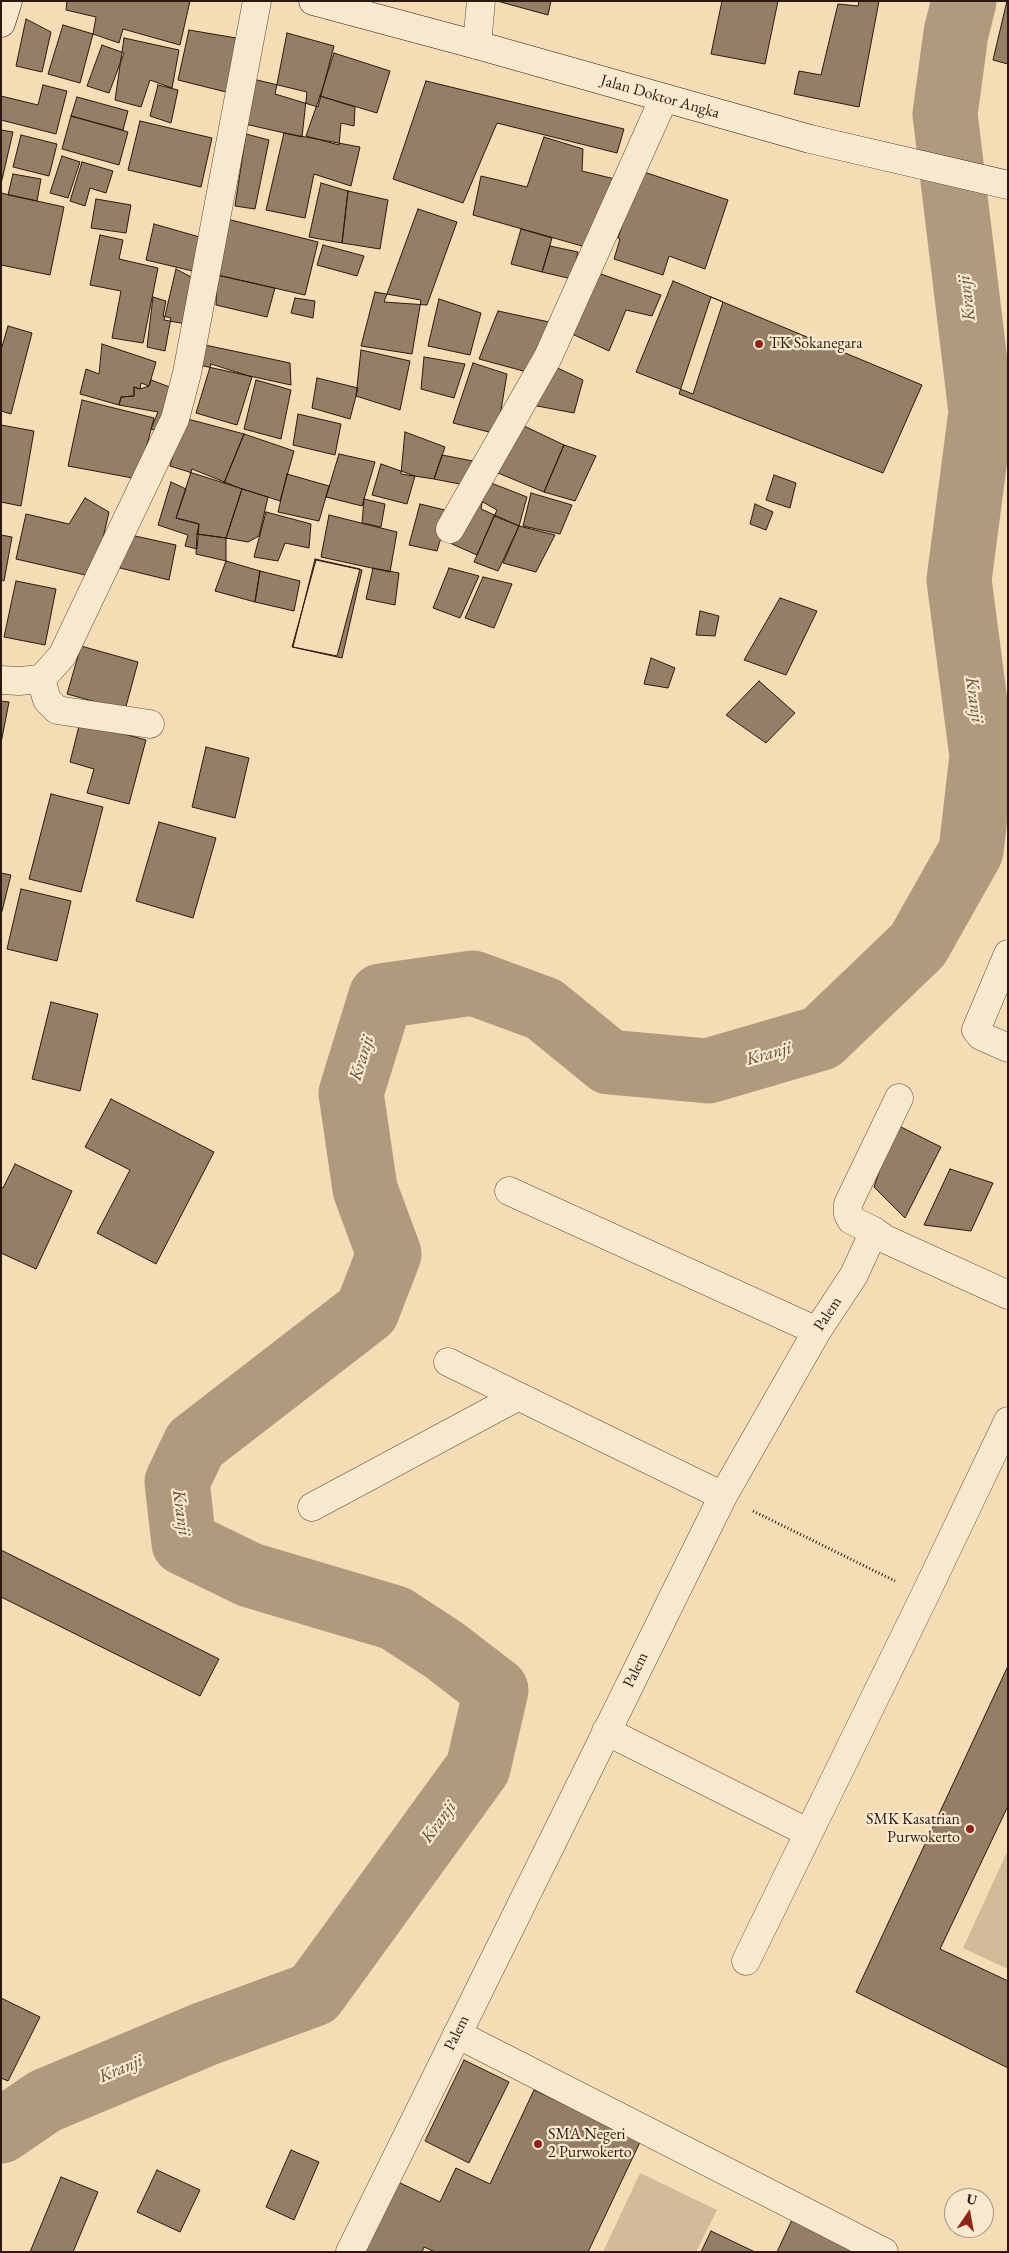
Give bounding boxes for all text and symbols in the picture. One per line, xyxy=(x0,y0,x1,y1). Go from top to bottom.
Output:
street label: Jalan Doktor Angka xyxy=(598,71,722,123)
water label: Kranji xyxy=(953,274,981,322)
place label: TK Sokanegara xyxy=(769,334,863,354)
marker: TK Sokanegara xyxy=(753,338,765,350)
water label: Kranji xyxy=(960,676,988,724)
water label: Kranji xyxy=(345,1033,379,1083)
water label: Kranji xyxy=(744,1037,794,1071)
street label: Palem xyxy=(810,1293,846,1335)
water label: Kranji xyxy=(167,1489,195,1537)
street label: Palem xyxy=(619,1649,653,1691)
water label: Kranji xyxy=(417,1797,461,1847)
place label: SMK Kasatrian Purwokerto xyxy=(866,1810,960,1848)
marker: SMK Kasatrian Purwokerto xyxy=(964,1823,976,1835)
street label: Palem xyxy=(440,2012,474,2054)
water label: Kranji xyxy=(95,2050,147,2088)
place label: SMA Negeri 2 Purwokerto xyxy=(548,2125,632,2163)
marker: SMA Negeri 2 Purwokerto xyxy=(532,2138,544,2150)
north arrow xyxy=(944,2188,994,2238)
text: U xyxy=(965,2189,979,2209)

